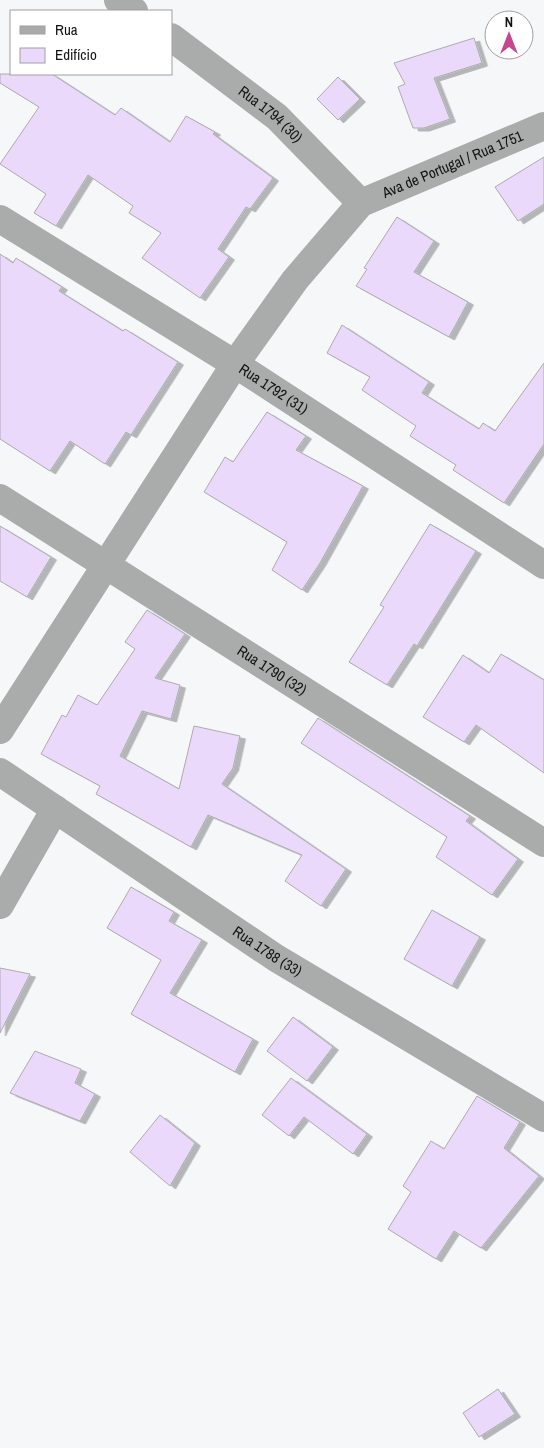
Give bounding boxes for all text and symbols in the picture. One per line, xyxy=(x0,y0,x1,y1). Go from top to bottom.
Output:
legend xyxy=(10,10,172,75)
north arrow xyxy=(484,10,534,60)
text: N xyxy=(505,13,513,31)
text: Rua xyxy=(55,19,78,40)
text: Edifício xyxy=(55,44,97,65)
street label: Rua 1794 (30) xyxy=(234,80,308,147)
street label: Ava de Portugal / Rua 1751 xyxy=(378,125,526,203)
street label: Rua 1792 (31) xyxy=(235,358,312,419)
street label: Rua 1790 (32) xyxy=(233,640,311,700)
street label: Rua 1788 (33) xyxy=(229,921,306,981)

